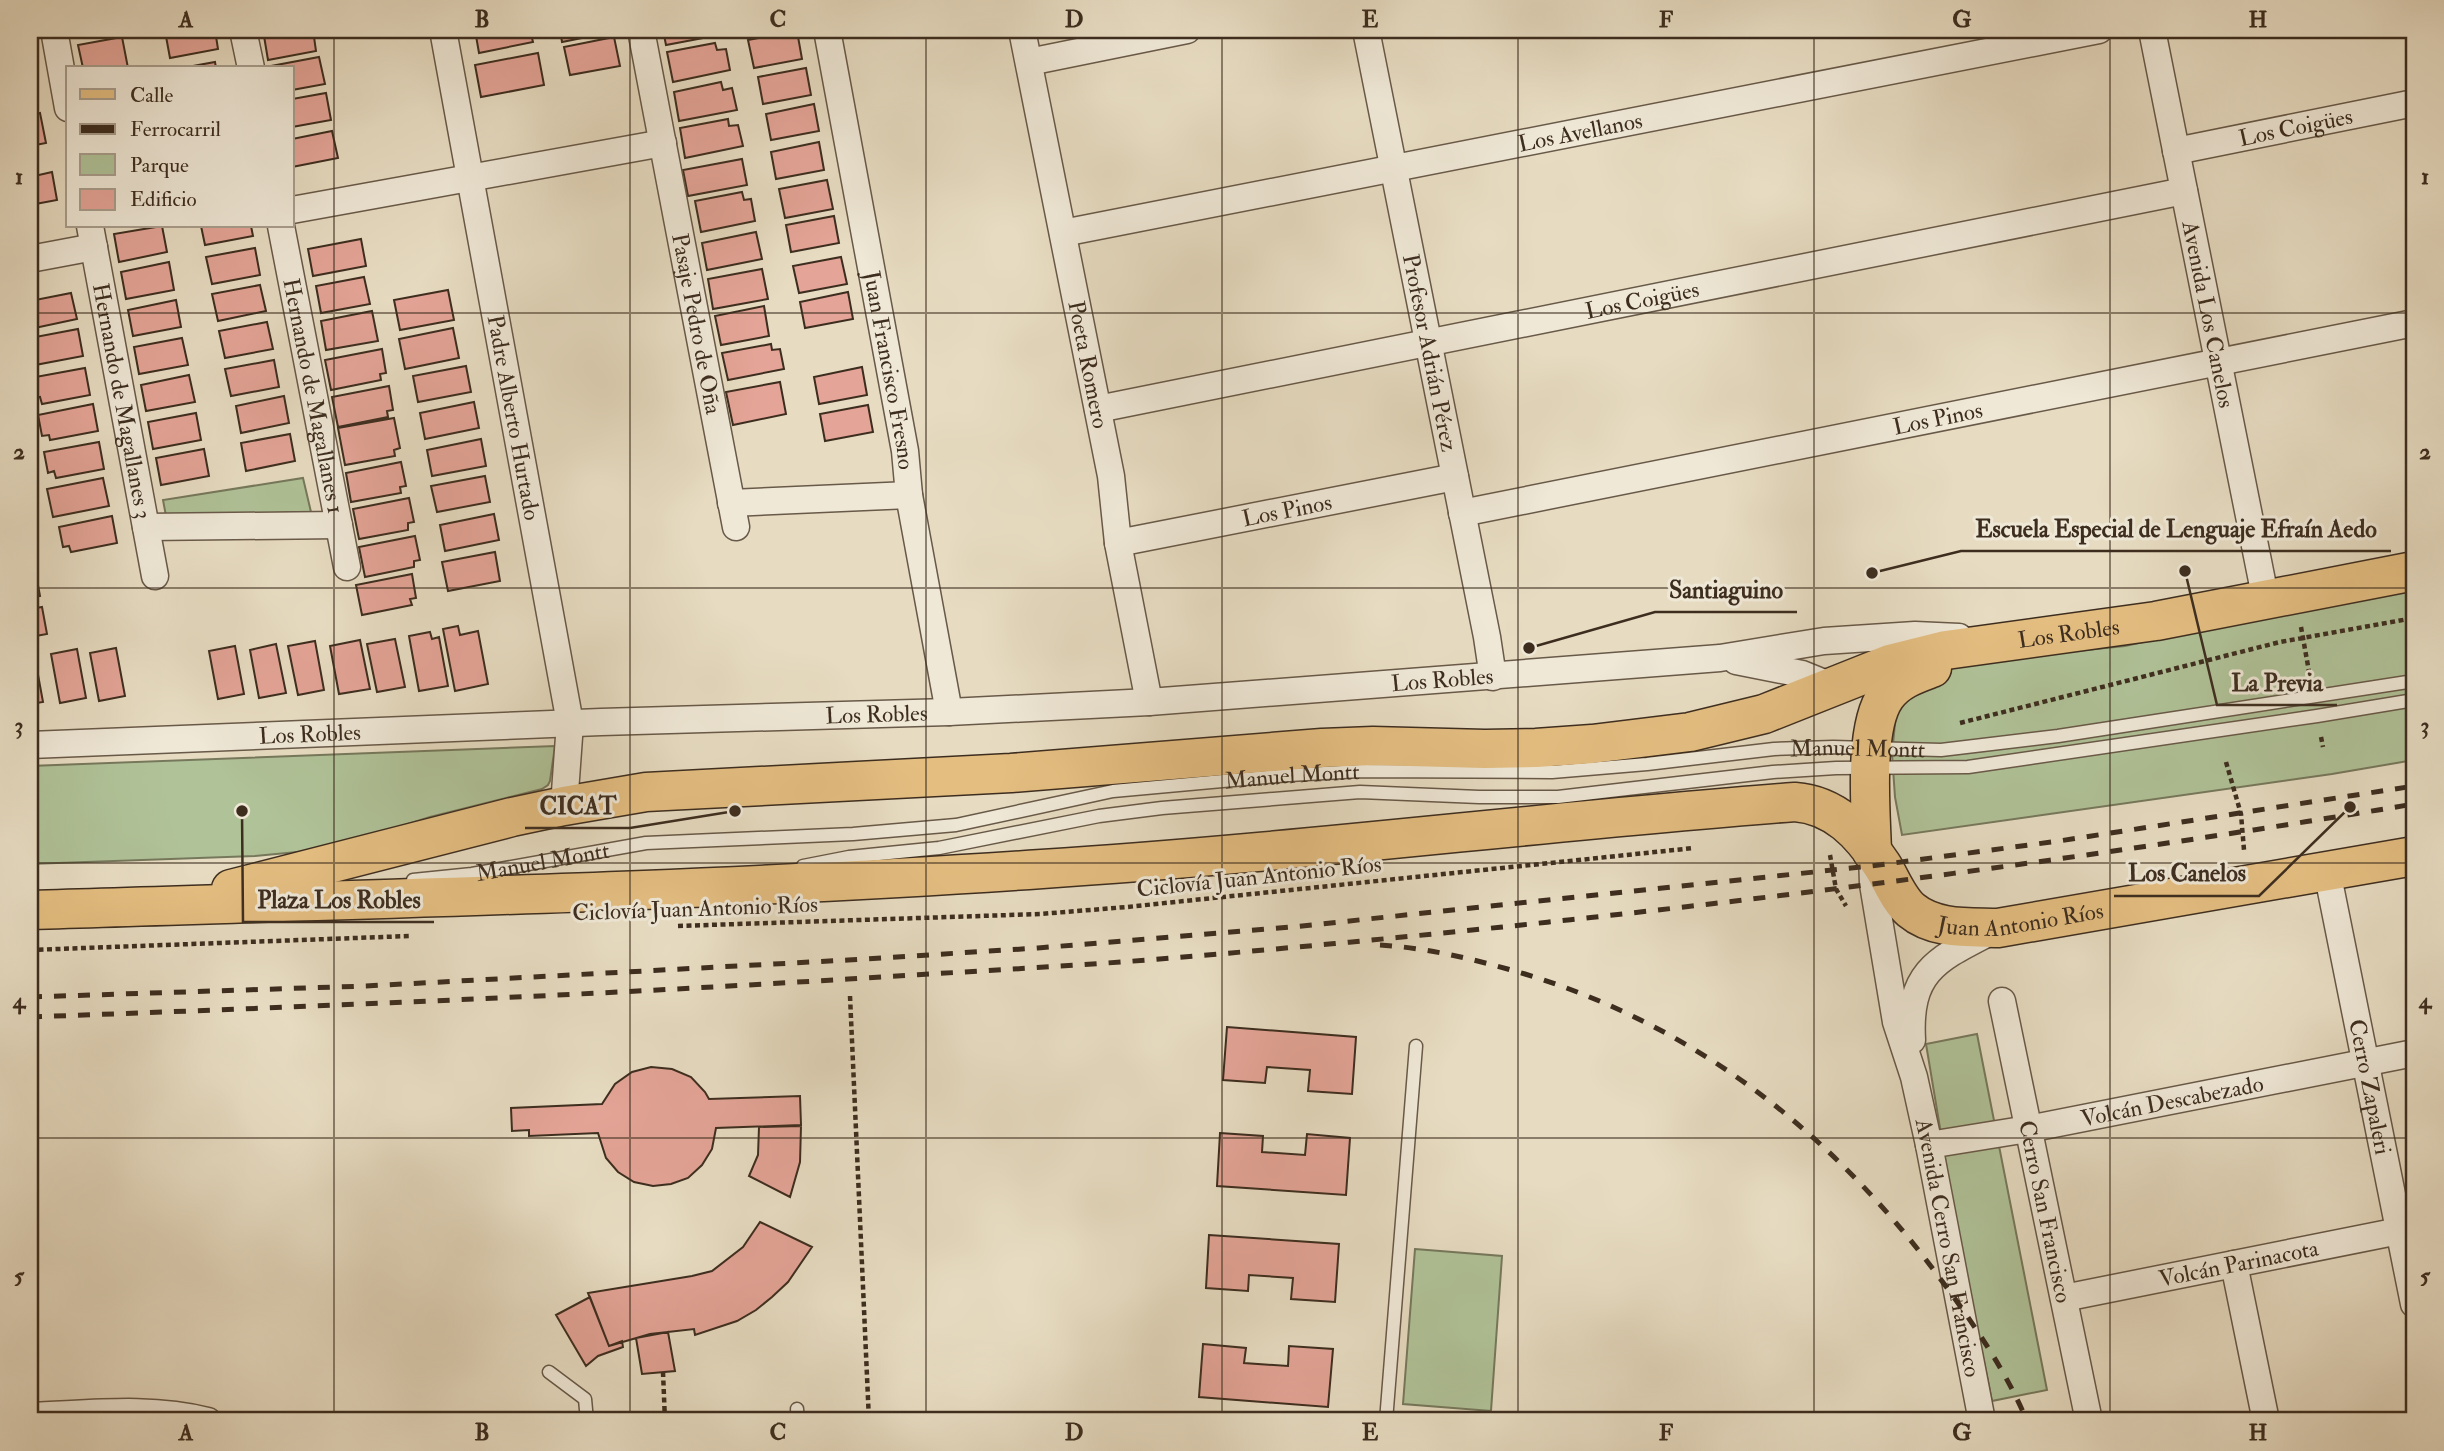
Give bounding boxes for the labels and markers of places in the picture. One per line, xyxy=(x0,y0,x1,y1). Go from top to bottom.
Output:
callout: Escuela Especial de Lenguaje Efraín Aedo xyxy=(1961,506,2391,551)
callout: Santiaguino xyxy=(1655,567,1797,612)
callout: La Previa xyxy=(2217,660,2337,705)
callout: CICAT xyxy=(525,783,630,828)
callout: Los Canelos xyxy=(2114,851,2259,896)
callout: Plaza Los Robles xyxy=(243,877,434,922)

